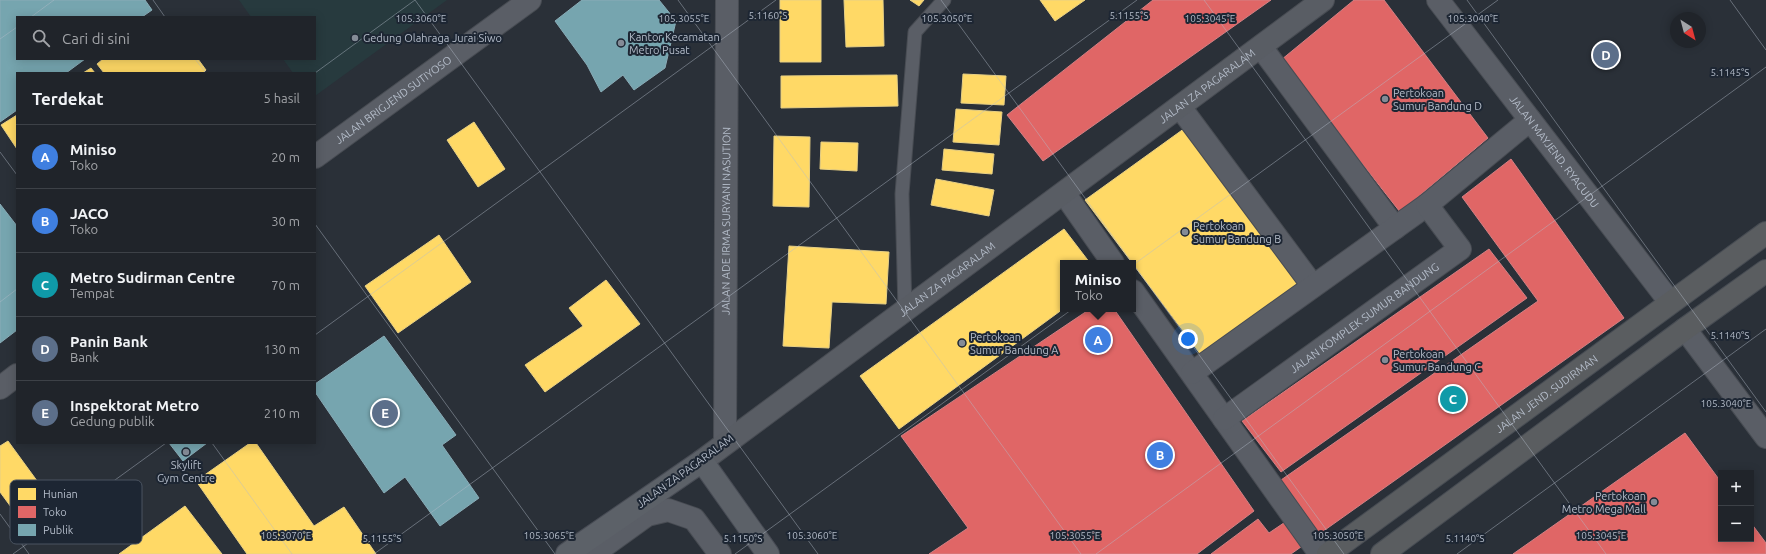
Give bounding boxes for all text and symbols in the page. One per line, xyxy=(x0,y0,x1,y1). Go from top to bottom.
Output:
text: 5.1160°S xyxy=(748,10,788,21)
text: 5.1155°S xyxy=(1109,10,1149,21)
north arrow xyxy=(1670,12,1706,48)
text: 105.3060°E xyxy=(396,13,447,24)
text: 105.3055°E xyxy=(659,13,710,24)
text: 105.3050°E xyxy=(922,13,973,24)
text: 105.3045°E xyxy=(1185,13,1236,24)
text: 105.3040°E xyxy=(1448,13,1499,24)
search box xyxy=(16,16,316,60)
icon: search xyxy=(30,27,52,49)
text: Cari di sini xyxy=(62,30,130,47)
place label: Kantor Kecamatan Metro Pusat xyxy=(629,31,720,56)
place label: Gedung Olahraga Jurai Siwo xyxy=(363,32,502,44)
marker: Gedung Olahraga Jurai Siwo xyxy=(350,33,360,43)
marker: Kantor Kecamatan Metro Pusat xyxy=(616,38,626,48)
pin: D xyxy=(1593,40,1619,70)
street label: JALAN ZA PAGARALAM xyxy=(1157,46,1257,126)
street label: JALAN BRIGJEND SUTIYOSO xyxy=(333,53,454,146)
text: 5.1145°S xyxy=(1710,67,1750,78)
place label: Pertokoan Sumur Bandung D xyxy=(1393,87,1482,112)
text: Terdekat xyxy=(32,89,104,108)
text: 5 hasil xyxy=(263,91,300,105)
street label: JALAN MAYJEND. RYACUDU xyxy=(1507,93,1601,210)
marker: Pertokoan Sumur Bandung D xyxy=(1380,94,1390,104)
street label: JALAN ADE IRMA SURYANI NASUTION xyxy=(720,127,732,315)
text: Miniso xyxy=(70,141,117,158)
text: A xyxy=(40,150,50,164)
text: 20 m xyxy=(271,150,300,164)
text: Toko xyxy=(70,158,98,172)
text: JACO xyxy=(70,205,109,222)
text: B xyxy=(41,214,49,228)
text: 30 m xyxy=(271,214,300,228)
place label: Pertokoan Sumur Bandung B xyxy=(1193,220,1281,245)
text: Toko xyxy=(70,222,98,236)
marker: Pertokoan Sumur Bandung B xyxy=(1180,227,1190,237)
street label: JALAN ZA PAGARALAM xyxy=(896,240,997,319)
popup xyxy=(1060,260,1136,312)
street label: JALAN KOMPLEK SUMUR BANDUNG xyxy=(1288,260,1441,375)
text: Metro Sudirman Centre xyxy=(70,269,235,286)
text: Miniso xyxy=(1075,271,1121,288)
text: C xyxy=(41,278,49,292)
text: 70 m xyxy=(271,278,300,292)
text: Tempat xyxy=(70,286,114,300)
text: Toko xyxy=(1075,288,1103,302)
pin: A xyxy=(1085,325,1111,355)
your location xyxy=(1178,329,1198,349)
text: 5.1140°S xyxy=(1710,330,1750,341)
place label: Pertokoan Sumur Bandung A xyxy=(970,331,1059,356)
text: Panin Bank xyxy=(70,333,148,350)
marker: Pertokoan Sumur Bandung A xyxy=(957,338,967,348)
text: D xyxy=(40,342,50,356)
text: 130 m xyxy=(264,342,300,356)
place label: Pertokoan Sumur Bandung C xyxy=(1393,348,1481,373)
text: Bank xyxy=(70,350,99,364)
street label: JALAN JEND. SUDIRMAN xyxy=(1493,352,1600,435)
marker: Pertokoan Sumur Bandung C xyxy=(1380,355,1390,365)
pin: C xyxy=(1440,384,1466,414)
text: Inspektorat Metro xyxy=(70,397,199,414)
pin: E xyxy=(372,398,398,428)
text: 105.3040°E xyxy=(1701,398,1752,409)
text: E xyxy=(41,406,49,420)
text: 210 m xyxy=(264,406,300,420)
text: Gedung publik xyxy=(70,414,154,428)
street label: JALAN ZA PAGARALAM xyxy=(634,432,736,510)
pin: B xyxy=(1147,440,1173,470)
marker: Skylift Gym Centre xyxy=(181,447,191,457)
place label: Skylift Gym Centre xyxy=(157,459,215,484)
map controls xyxy=(1718,470,1754,542)
button: + xyxy=(1718,470,1754,506)
legend xyxy=(10,480,142,544)
text: Hunian xyxy=(43,488,78,500)
place label: Pertokoan Metro Mega Mall xyxy=(1562,490,1646,515)
marker: Pertokoan Metro Mega Mall xyxy=(1649,497,1659,507)
text: Toko xyxy=(43,506,67,518)
button: − xyxy=(1718,506,1754,542)
text: Publik xyxy=(43,524,74,536)
text: 105.3070°E xyxy=(261,530,312,541)
text: 105.3065°E xyxy=(524,530,575,541)
text: 105.3060°E xyxy=(787,530,838,541)
text: 105.3055°E xyxy=(1050,530,1101,541)
text: 105.3050°E xyxy=(1313,530,1364,541)
text: 105.3045°E xyxy=(1576,530,1627,541)
text: 5.1155°S xyxy=(362,533,402,544)
text: 5.1150°S xyxy=(723,533,763,544)
text: 5.1140°S xyxy=(1445,533,1485,544)

